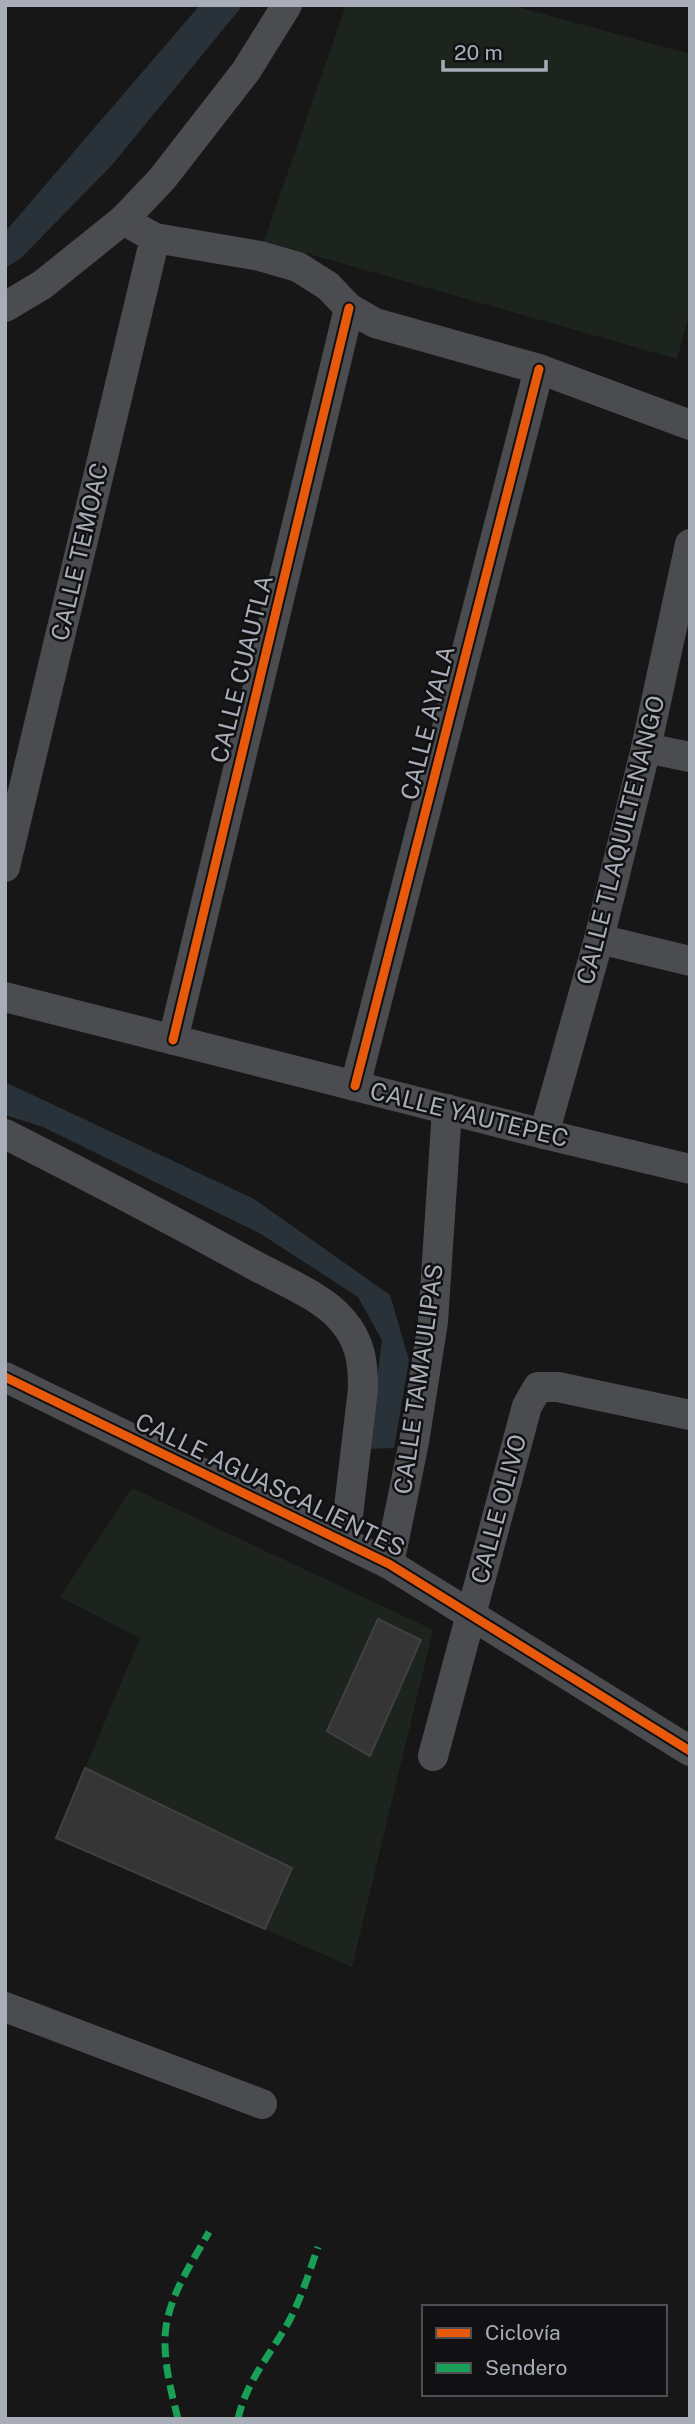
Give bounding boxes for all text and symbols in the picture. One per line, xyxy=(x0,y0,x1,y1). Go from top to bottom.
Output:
scale bar xyxy=(443,28,546,72)
text: 20 m xyxy=(454,40,503,65)
street label: CALLE TEMOAC xyxy=(45,460,113,643)
street label: CALLE CUAUTLA xyxy=(204,572,278,766)
street label: CALLE AYALA xyxy=(394,643,460,803)
street label: CALLE TLAQUILTENANGO xyxy=(571,692,670,987)
street label: CALLE YAUTEPEC xyxy=(367,1076,571,1152)
street label: CALLE TAMAULIPAS xyxy=(388,1262,448,1496)
street label: CALLE AGUASCALIENTES xyxy=(131,1407,410,1562)
street label: CALLE OLIVO xyxy=(465,1431,531,1586)
legend xyxy=(422,2305,667,2396)
text: Ciclovía xyxy=(485,2320,561,2345)
text: Sendero xyxy=(485,2355,567,2380)

